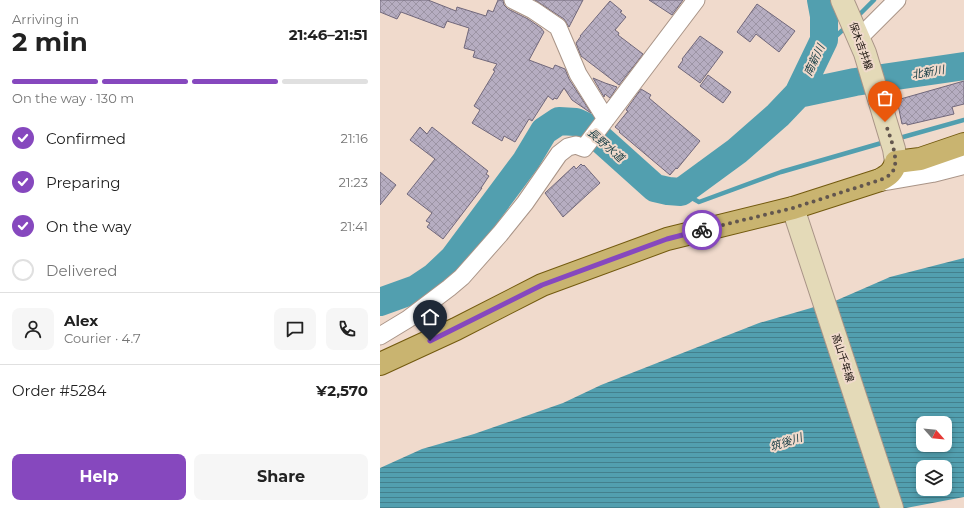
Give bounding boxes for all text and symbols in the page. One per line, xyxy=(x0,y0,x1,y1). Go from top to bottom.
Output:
text: Arriving in xyxy=(12,11,79,27)
street label: 保木吉井線 xyxy=(846,20,876,72)
text: 21:46–21:51 xyxy=(289,25,368,44)
text: 2 min xyxy=(12,26,88,58)
water label: 南新川 xyxy=(801,41,828,78)
water label: 北新川 xyxy=(911,62,946,82)
pin xyxy=(868,81,902,122)
icon: bag xyxy=(874,87,896,109)
text: On the way · 130 m xyxy=(12,90,134,106)
water label: 長野水道 xyxy=(585,125,629,166)
icon: check xyxy=(12,127,34,149)
text: Confirmed xyxy=(46,129,126,148)
text: 21:16 xyxy=(341,130,368,146)
icon: check xyxy=(12,171,34,193)
text: Preparing xyxy=(46,173,121,192)
text: 21:23 xyxy=(338,174,368,190)
courier xyxy=(682,210,722,250)
icon: check xyxy=(12,215,34,237)
text: On the way xyxy=(46,217,131,236)
text: 21:41 xyxy=(340,218,368,234)
icon: bike xyxy=(691,219,713,241)
text: Delivered xyxy=(46,261,118,280)
pin xyxy=(413,300,447,341)
icon: home xyxy=(419,306,441,328)
button: person xyxy=(12,308,54,350)
button: chat xyxy=(274,308,316,350)
button: phone xyxy=(326,308,368,350)
text: Alex xyxy=(64,311,98,330)
text: Courier · 4.7 xyxy=(64,330,141,346)
street label: 高山千年線 xyxy=(829,332,857,384)
text: Order #5284 xyxy=(12,381,106,400)
text: ¥2,570 xyxy=(316,381,368,400)
north arrow xyxy=(916,416,952,452)
map controls xyxy=(916,416,952,496)
water label: 筑後川 xyxy=(768,430,805,454)
button: Help xyxy=(12,454,186,500)
button: Share xyxy=(194,454,368,500)
button: layers xyxy=(916,460,952,496)

